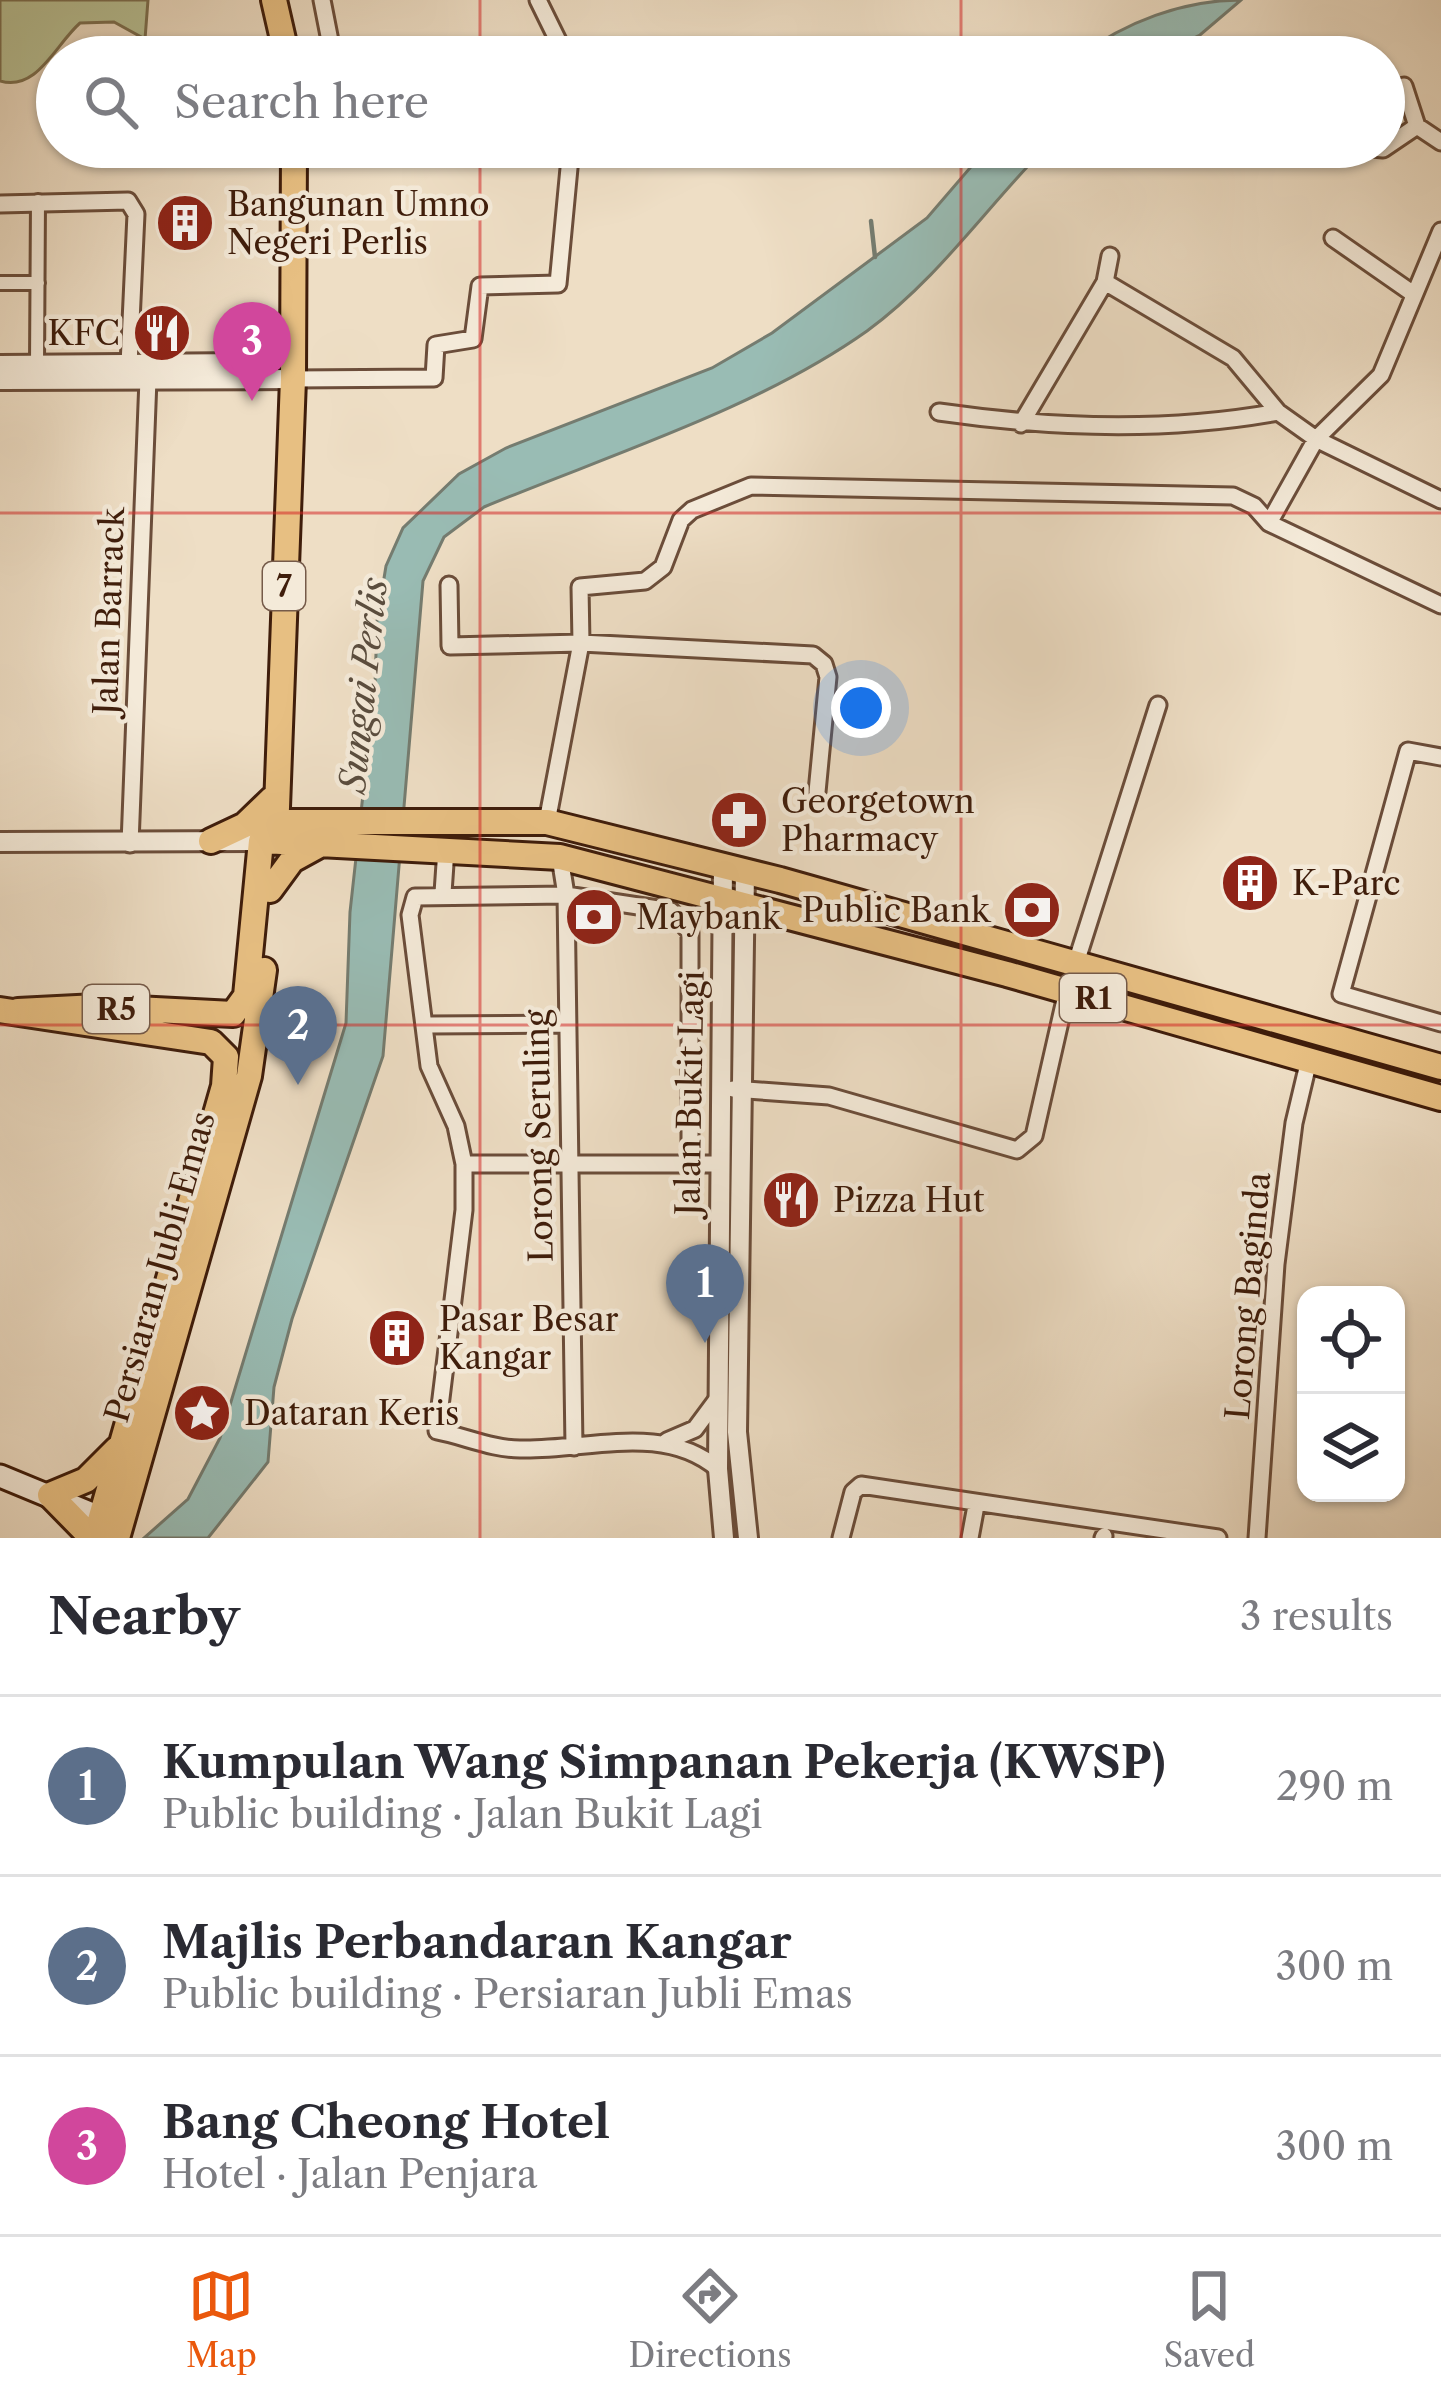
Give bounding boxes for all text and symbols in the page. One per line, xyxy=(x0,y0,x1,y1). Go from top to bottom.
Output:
search box xyxy=(36,36,1405,168)
icon: search xyxy=(78,69,144,135)
text: Search here xyxy=(174,74,429,130)
place label: Bangunan Umno Negeri Perlis xyxy=(227,184,490,263)
building icon: Bangunan Umno Negeri Perlis xyxy=(154,192,216,254)
restaurant icon: KFC xyxy=(131,302,193,364)
pin: 3 xyxy=(213,302,291,401)
place label: KFC xyxy=(48,313,120,354)
street label: Jalan Barrack xyxy=(85,505,133,720)
road number: 7 xyxy=(263,562,305,610)
water label: Sungai Perlis xyxy=(330,575,396,797)
your location xyxy=(831,678,891,738)
place label: Georgetown Pharmacy xyxy=(781,781,975,860)
pharmacy icon: Georgetown Pharmacy xyxy=(708,789,770,851)
building icon: K-Parc xyxy=(1219,852,1281,914)
place label: K-Parc xyxy=(1292,863,1401,904)
bank icon: Public Bank xyxy=(1001,879,1063,941)
bank icon: Maybank xyxy=(563,886,625,948)
place label: Public Bank xyxy=(802,890,992,931)
place label: Maybank xyxy=(636,897,783,938)
street label: Jalan Bukit Lagi xyxy=(667,970,713,1221)
road number: R1 xyxy=(1060,974,1126,1022)
road number: R5 xyxy=(83,985,149,1033)
pin: 2 xyxy=(259,986,337,1085)
street label: Lorong Seruling xyxy=(516,1009,562,1263)
street label: Persiaran Jubli Emas xyxy=(96,1107,224,1427)
restaurant icon: Pizza Hut xyxy=(760,1169,822,1231)
street label: Lorong Baginda xyxy=(1217,1170,1279,1422)
place label: Pizza Hut xyxy=(833,1180,985,1221)
pin: 1 xyxy=(666,1244,744,1343)
map controls xyxy=(1297,1286,1405,1502)
button: locate xyxy=(1297,1286,1405,1394)
place label: Pasar Besar Kangar xyxy=(439,1299,619,1378)
building icon: Pasar Besar Kangar xyxy=(366,1307,428,1369)
place icon: Dataran Keris xyxy=(171,1382,233,1444)
place label: Dataran Keris xyxy=(244,1393,459,1434)
button: layers xyxy=(1297,1394,1405,1502)
text: Nearby xyxy=(48,1585,240,1647)
text: 3 results xyxy=(1240,1592,1393,1640)
text: Kumpulan Wang Simpanan Pekerja (KWSP) xyxy=(162,1734,1166,1790)
text: 1 xyxy=(78,1762,96,1810)
text: 290 m xyxy=(1276,1762,1393,1810)
text: Public building · Jalan Bukit Lagi xyxy=(162,1790,762,1838)
text: Majlis Perbandaran Kangar xyxy=(162,1914,792,1970)
text: 2 xyxy=(75,1942,99,1990)
text: 300 m xyxy=(1275,1942,1393,1990)
text: Public building · Persiaran Jubli Emas xyxy=(162,1970,853,2018)
text: Bang Cheong Hotel xyxy=(162,2094,610,2150)
text: 3 xyxy=(76,2122,98,2170)
text: 300 m xyxy=(1275,2122,1393,2170)
text: Hotel · Jalan Penjara xyxy=(162,2150,538,2198)
tab: Map xyxy=(186,2263,257,2376)
tab: Directions xyxy=(629,2263,792,2376)
tab: Saved xyxy=(1163,2263,1255,2376)

